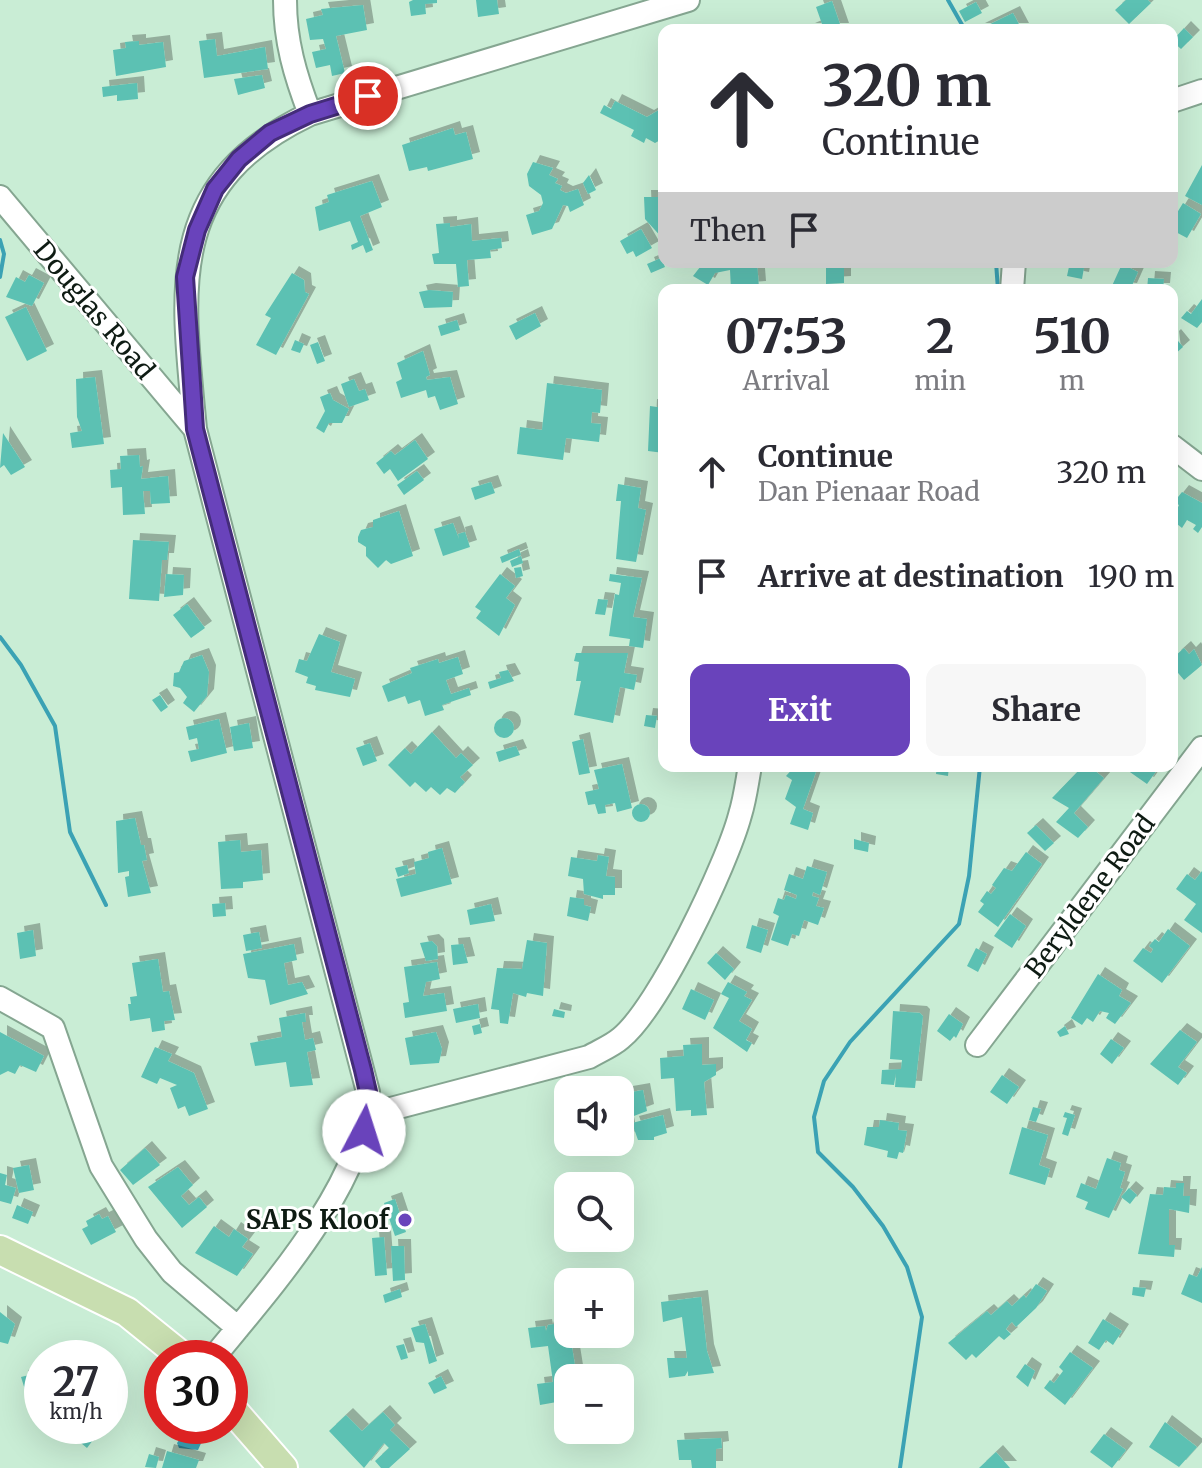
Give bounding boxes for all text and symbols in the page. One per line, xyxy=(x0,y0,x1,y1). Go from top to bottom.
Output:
text: 320 m xyxy=(822,51,991,121)
icon: ahead xyxy=(690,56,794,160)
pin xyxy=(334,62,402,130)
icon: arrive xyxy=(346,74,390,118)
text: Continue xyxy=(822,120,980,165)
icon: arrive xyxy=(782,208,826,252)
text: Then xyxy=(690,211,766,249)
street label: Douglas Road xyxy=(27,234,162,386)
text: 07:53 xyxy=(725,306,847,366)
text: 2 xyxy=(926,306,954,366)
text: 510 xyxy=(1033,306,1111,366)
text: Arrival xyxy=(743,364,830,397)
text: min xyxy=(914,364,966,397)
text: m xyxy=(1059,364,1085,397)
text: Continue xyxy=(758,437,893,475)
icon: ahead xyxy=(690,450,734,494)
text: 320 m xyxy=(1056,453,1146,491)
text: Dan Pienaar Road xyxy=(758,475,980,508)
icon: arrive xyxy=(690,554,734,598)
text: Arrive at destination xyxy=(758,557,1064,595)
text: 190 m xyxy=(1088,557,1174,595)
button: Exit xyxy=(690,664,910,756)
button: Share xyxy=(926,664,1146,756)
street label: Beryldene Road xyxy=(1017,807,1162,984)
map controls xyxy=(554,1076,634,1444)
button: sound xyxy=(554,1076,634,1156)
position arrow xyxy=(322,1089,406,1173)
button: search xyxy=(554,1172,634,1252)
place label: SAPS Kloof xyxy=(246,1203,391,1236)
marker: SAPS Kloof xyxy=(396,1211,414,1229)
button: + xyxy=(554,1268,634,1348)
speed limit sign: 30 xyxy=(144,1340,248,1444)
text: 27 xyxy=(53,1357,99,1407)
button: − xyxy=(554,1364,634,1444)
text: km/h xyxy=(50,1399,102,1424)

